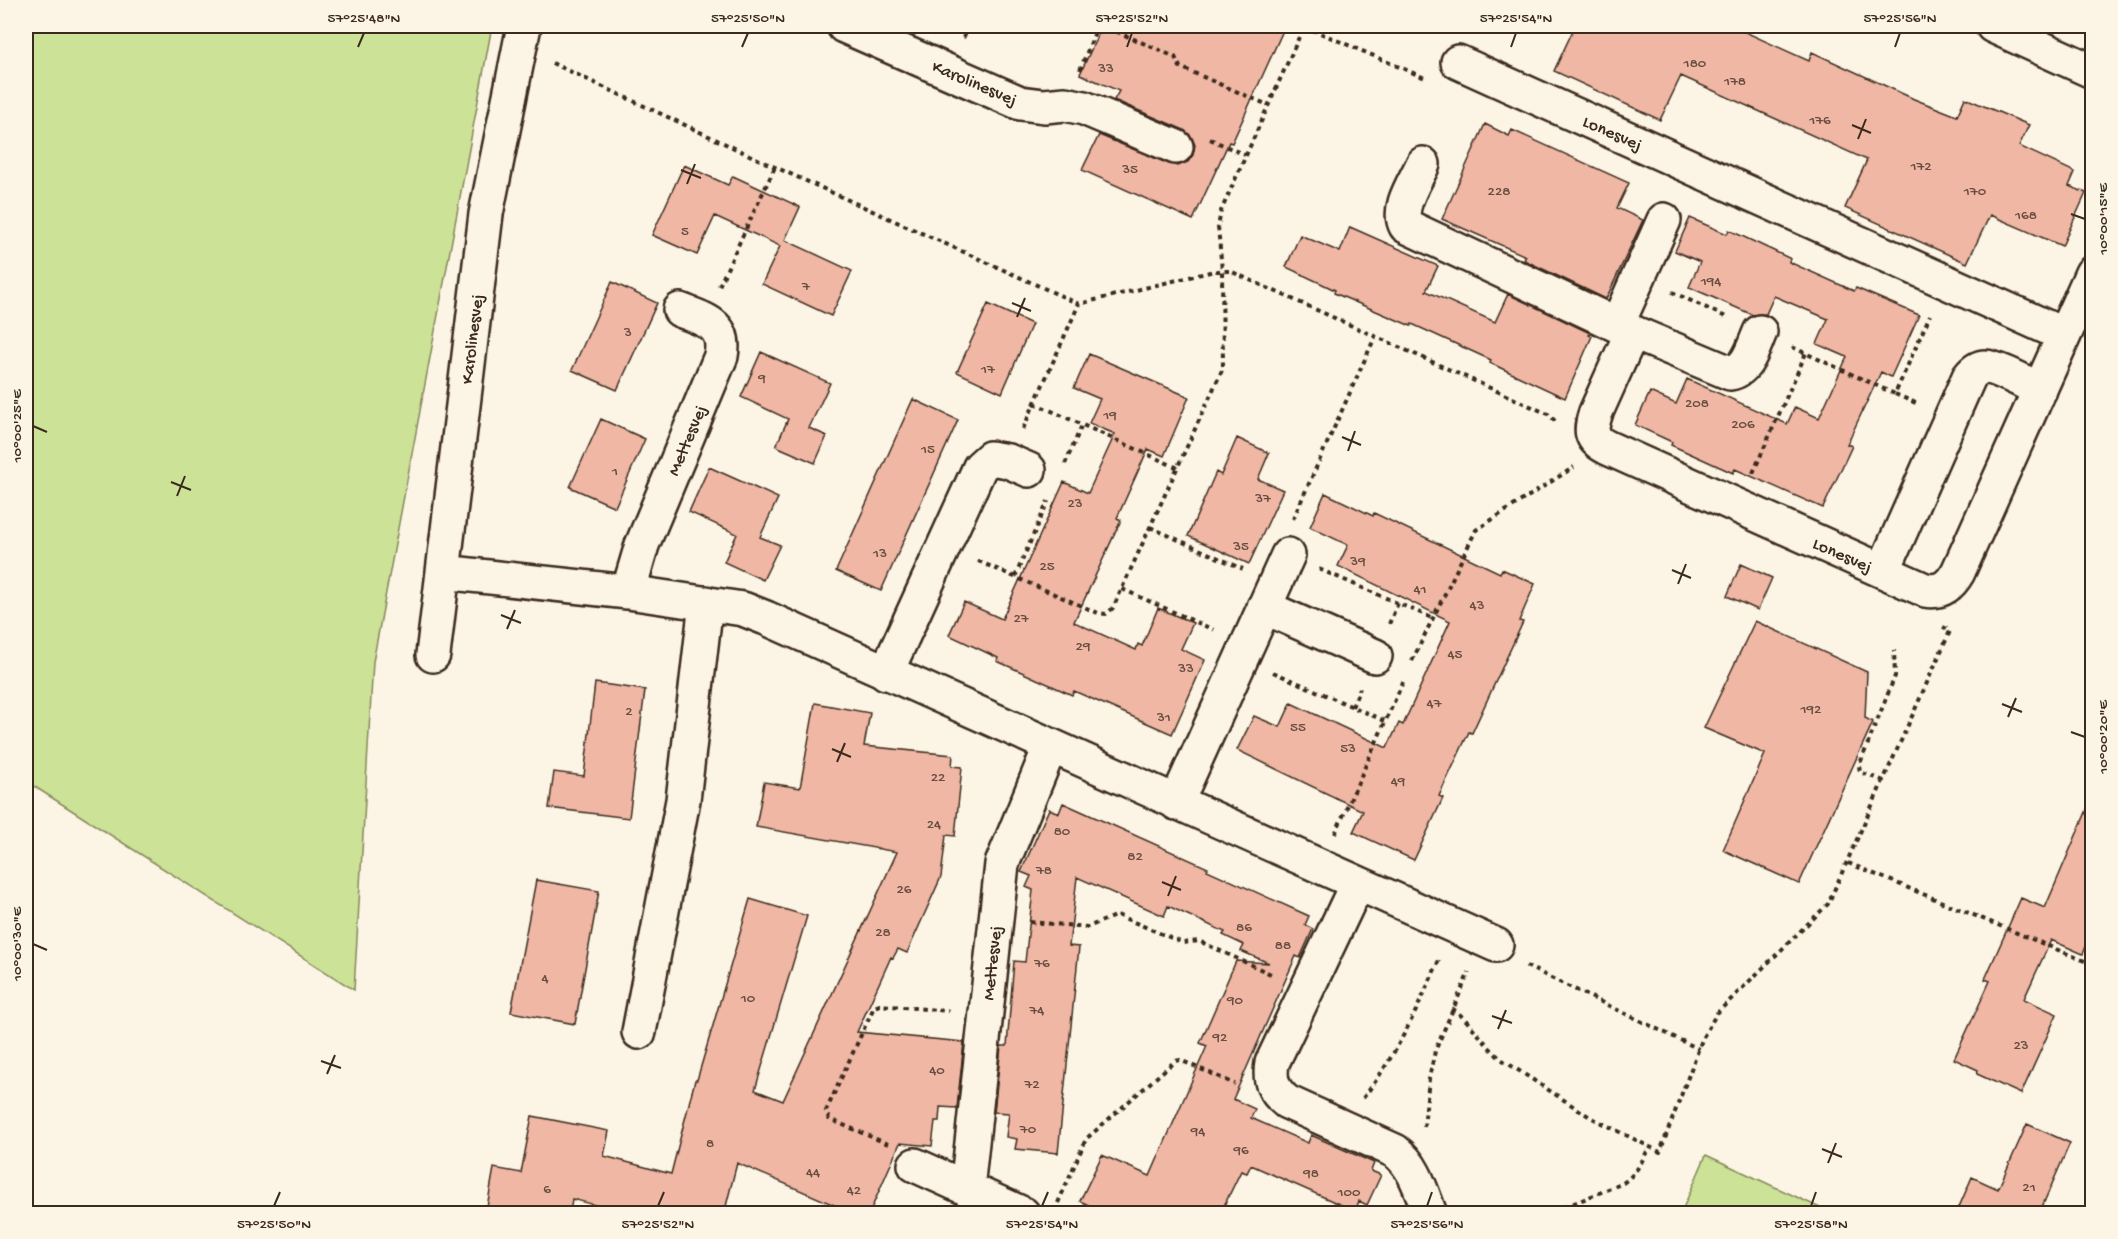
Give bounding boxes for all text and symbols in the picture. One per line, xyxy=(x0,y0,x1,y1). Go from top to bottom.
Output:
text: 57°25'48"N xyxy=(328,10,401,28)
text: 57°25'50"N xyxy=(711,10,785,28)
text: 57°25'52"N xyxy=(1096,10,1169,28)
text: 57°25'54"N xyxy=(1480,10,1552,28)
text: 57°25'56"N xyxy=(1863,10,1937,28)
house number: 180 xyxy=(1683,55,1707,73)
street label: Karolinesvej xyxy=(928,57,1020,112)
house number: 33 xyxy=(1097,60,1114,78)
house number: 178 xyxy=(1723,73,1746,91)
street label: Lonesvej xyxy=(1579,112,1645,157)
house number: 176 xyxy=(1808,112,1831,130)
house number: 172 xyxy=(1909,158,1932,176)
house number: 35 xyxy=(1121,161,1138,179)
house number: 228 xyxy=(1488,183,1510,201)
house number: 170 xyxy=(1963,183,1987,201)
text: 10°00'15"E xyxy=(2095,183,2113,256)
house number: 168 xyxy=(2014,207,2037,225)
house number: 5 xyxy=(681,223,689,241)
house number: 194 xyxy=(1700,273,1721,291)
house number: 7 xyxy=(801,278,811,296)
street label: Karolinesvej xyxy=(458,293,489,385)
house number: 3 xyxy=(623,324,632,342)
house number: 17 xyxy=(980,361,996,379)
house number: 9 xyxy=(757,370,766,388)
text: 10°00'25"E xyxy=(9,389,27,464)
house number: 208 xyxy=(1685,395,1709,413)
street label: Mettesvej xyxy=(664,402,713,480)
house number: 19 xyxy=(1102,407,1117,425)
house number: 206 xyxy=(1731,416,1755,434)
house number: 15 xyxy=(920,441,935,459)
house number: 1 xyxy=(611,463,618,481)
house number: 37 xyxy=(1254,490,1272,508)
house number: 23 xyxy=(1067,495,1083,513)
street label: Lonesvej xyxy=(1809,534,1875,579)
house number: 35 xyxy=(1232,538,1249,556)
house number: 13 xyxy=(872,545,887,563)
house number: 39 xyxy=(1349,553,1366,571)
house number: 25 xyxy=(1039,558,1055,576)
house number: 41 xyxy=(1413,581,1427,599)
house number: 43 xyxy=(1470,597,1485,615)
house number: 27 xyxy=(1013,610,1030,628)
house number: 29 xyxy=(1076,638,1091,656)
house number: 45 xyxy=(1448,646,1463,664)
house number: 33 xyxy=(1177,660,1194,678)
house number: 47 xyxy=(1427,695,1443,713)
text: 10°00'20"E xyxy=(2095,700,2113,775)
house number: 192 xyxy=(1800,701,1821,719)
house number: 2 xyxy=(625,703,633,721)
house number: 31 xyxy=(1156,709,1171,727)
house number: 55 xyxy=(1290,719,1306,737)
house number: 53 xyxy=(1340,740,1356,758)
house number: 22 xyxy=(931,769,945,787)
house number: 49 xyxy=(1391,773,1406,791)
house number: 24 xyxy=(927,816,941,834)
house number: 80 xyxy=(1054,823,1071,841)
house number: 82 xyxy=(1127,848,1143,866)
house number: 78 xyxy=(1035,862,1052,880)
house number: 26 xyxy=(897,881,912,899)
text: 10°00'30"E xyxy=(9,906,27,982)
house number: 86 xyxy=(1236,919,1252,937)
house number: 28 xyxy=(875,924,891,942)
street label: Mettesvej xyxy=(979,925,1008,1002)
house number: 88 xyxy=(1275,937,1291,955)
house number: 76 xyxy=(1033,955,1050,973)
house number: 4 xyxy=(541,970,549,988)
house number: 10 xyxy=(740,990,756,1008)
house number: 90 xyxy=(1226,992,1243,1010)
house number: 74 xyxy=(1029,1002,1044,1020)
house number: 92 xyxy=(1212,1029,1227,1047)
house number: 23 xyxy=(2013,1037,2029,1055)
house number: 40 xyxy=(929,1062,945,1080)
house number: 72 xyxy=(1023,1076,1040,1094)
house number: 70 xyxy=(1019,1121,1037,1139)
house number: 94 xyxy=(1190,1123,1205,1141)
house number: 8 xyxy=(706,1135,714,1153)
house number: 96 xyxy=(1232,1142,1249,1160)
house number: 44 xyxy=(806,1164,820,1182)
house number: 98 xyxy=(1302,1165,1319,1183)
house number: 21 xyxy=(2022,1179,2036,1197)
house number: 6 xyxy=(543,1181,551,1199)
house number: 42 xyxy=(847,1182,861,1200)
house number: 100 xyxy=(1336,1184,1361,1202)
text: 57°25'50"N xyxy=(237,1216,311,1234)
text: 57°25'52"N xyxy=(622,1216,695,1234)
text: 57°25'54"N xyxy=(1006,1216,1078,1234)
text: 57°25'56"N xyxy=(1390,1216,1464,1234)
text: 57°25'58"N xyxy=(1774,1216,1848,1234)

